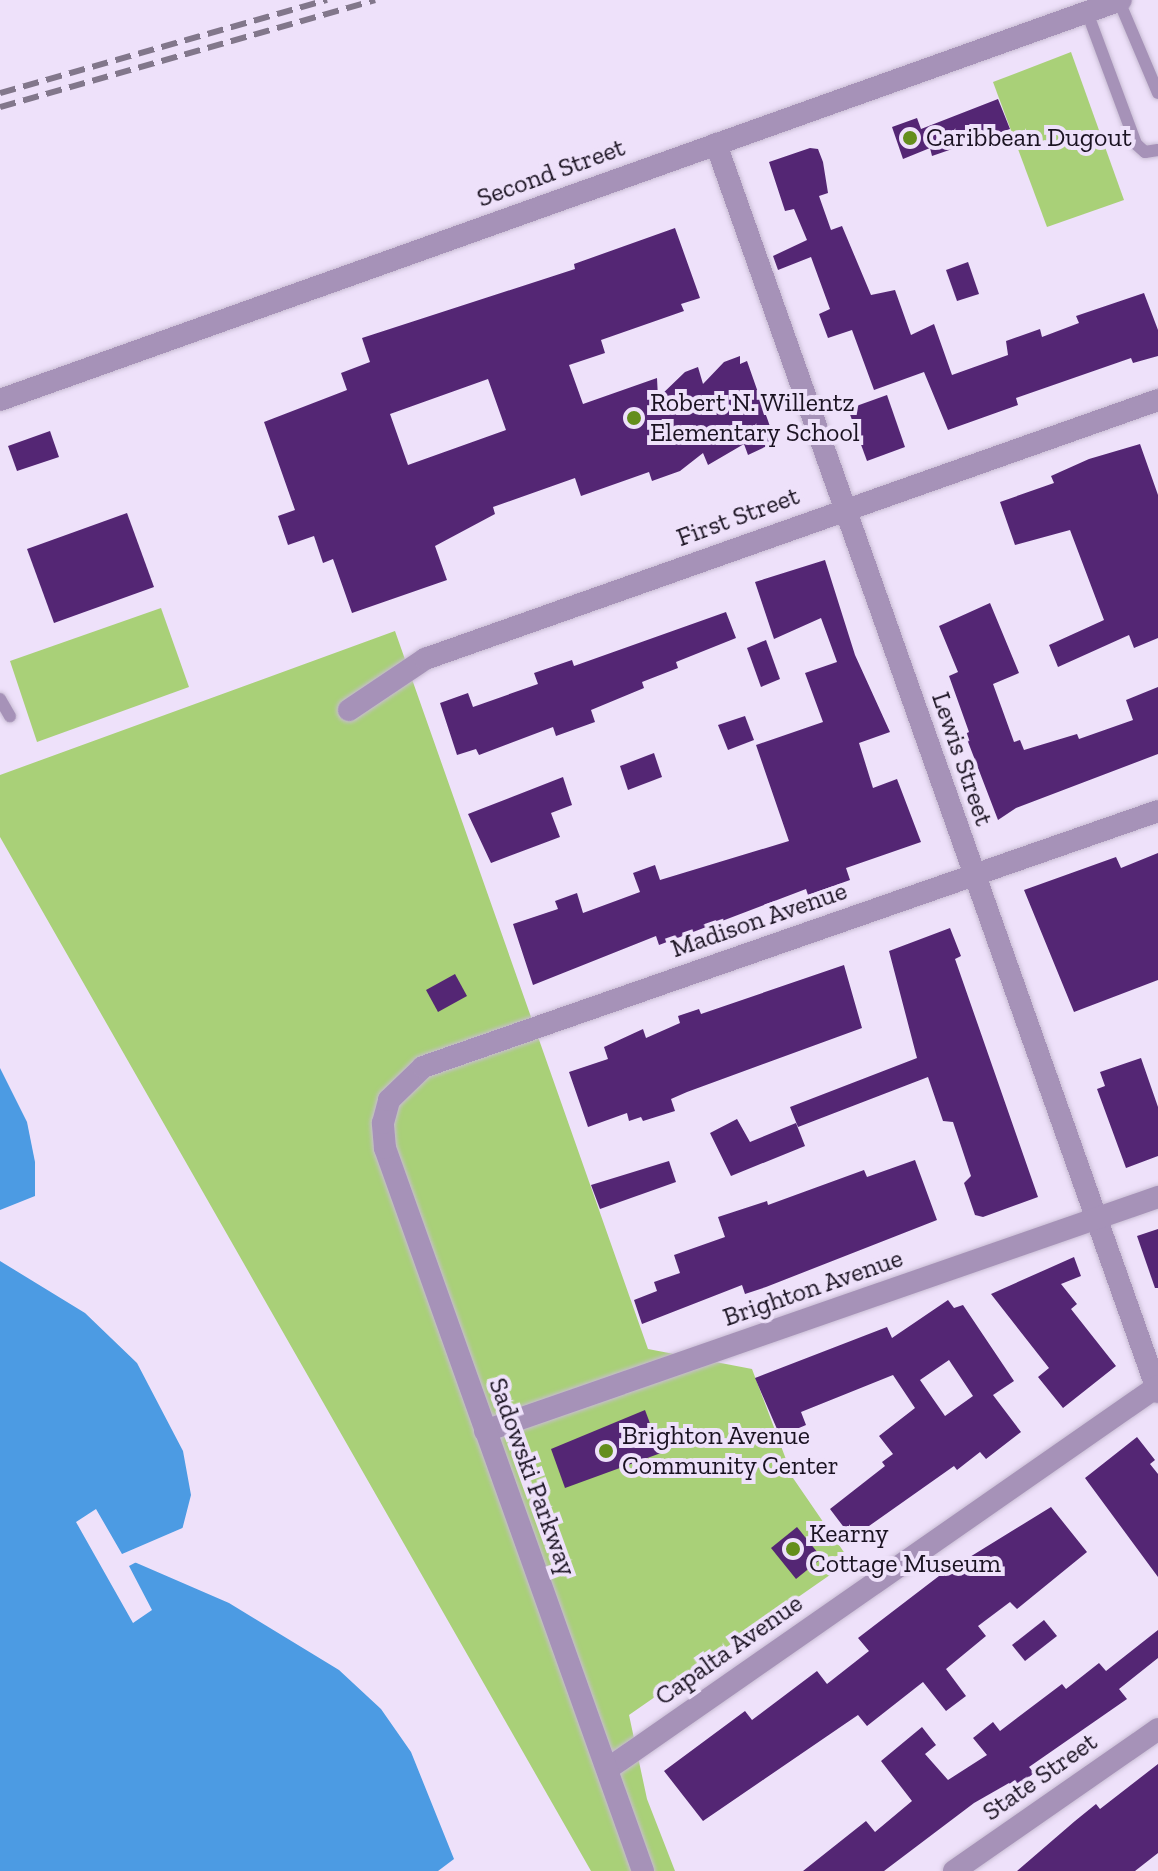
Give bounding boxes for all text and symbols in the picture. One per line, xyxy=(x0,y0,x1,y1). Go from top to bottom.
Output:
place label: Caribbean Dugout xyxy=(926,122,1132,154)
marker: Caribbean Dugout xyxy=(901,129,919,147)
street label: Second Street xyxy=(473,132,629,214)
place label: Robert N. Willentz Elementary School xyxy=(650,387,860,448)
marker: Robert N. Willentz Elementary School xyxy=(625,409,643,427)
street label: First Street xyxy=(672,480,804,554)
street label: Lewis Street xyxy=(925,688,999,830)
street label: Madison Avenue xyxy=(667,875,851,965)
street label: Brighton Avenue xyxy=(719,1243,907,1333)
street label: Sadowski Parkway xyxy=(482,1374,582,1580)
place label: Brighton Avenue Community Center xyxy=(622,1420,839,1482)
marker: Brighton Avenue Community Center xyxy=(597,1442,615,1460)
place label: Kearny Cottage Museum xyxy=(809,1518,1001,1580)
marker: Kearny Cottage Museum xyxy=(784,1540,802,1558)
street label: Capalta Avenue xyxy=(649,1587,809,1713)
street label: State Street xyxy=(977,1726,1103,1828)

